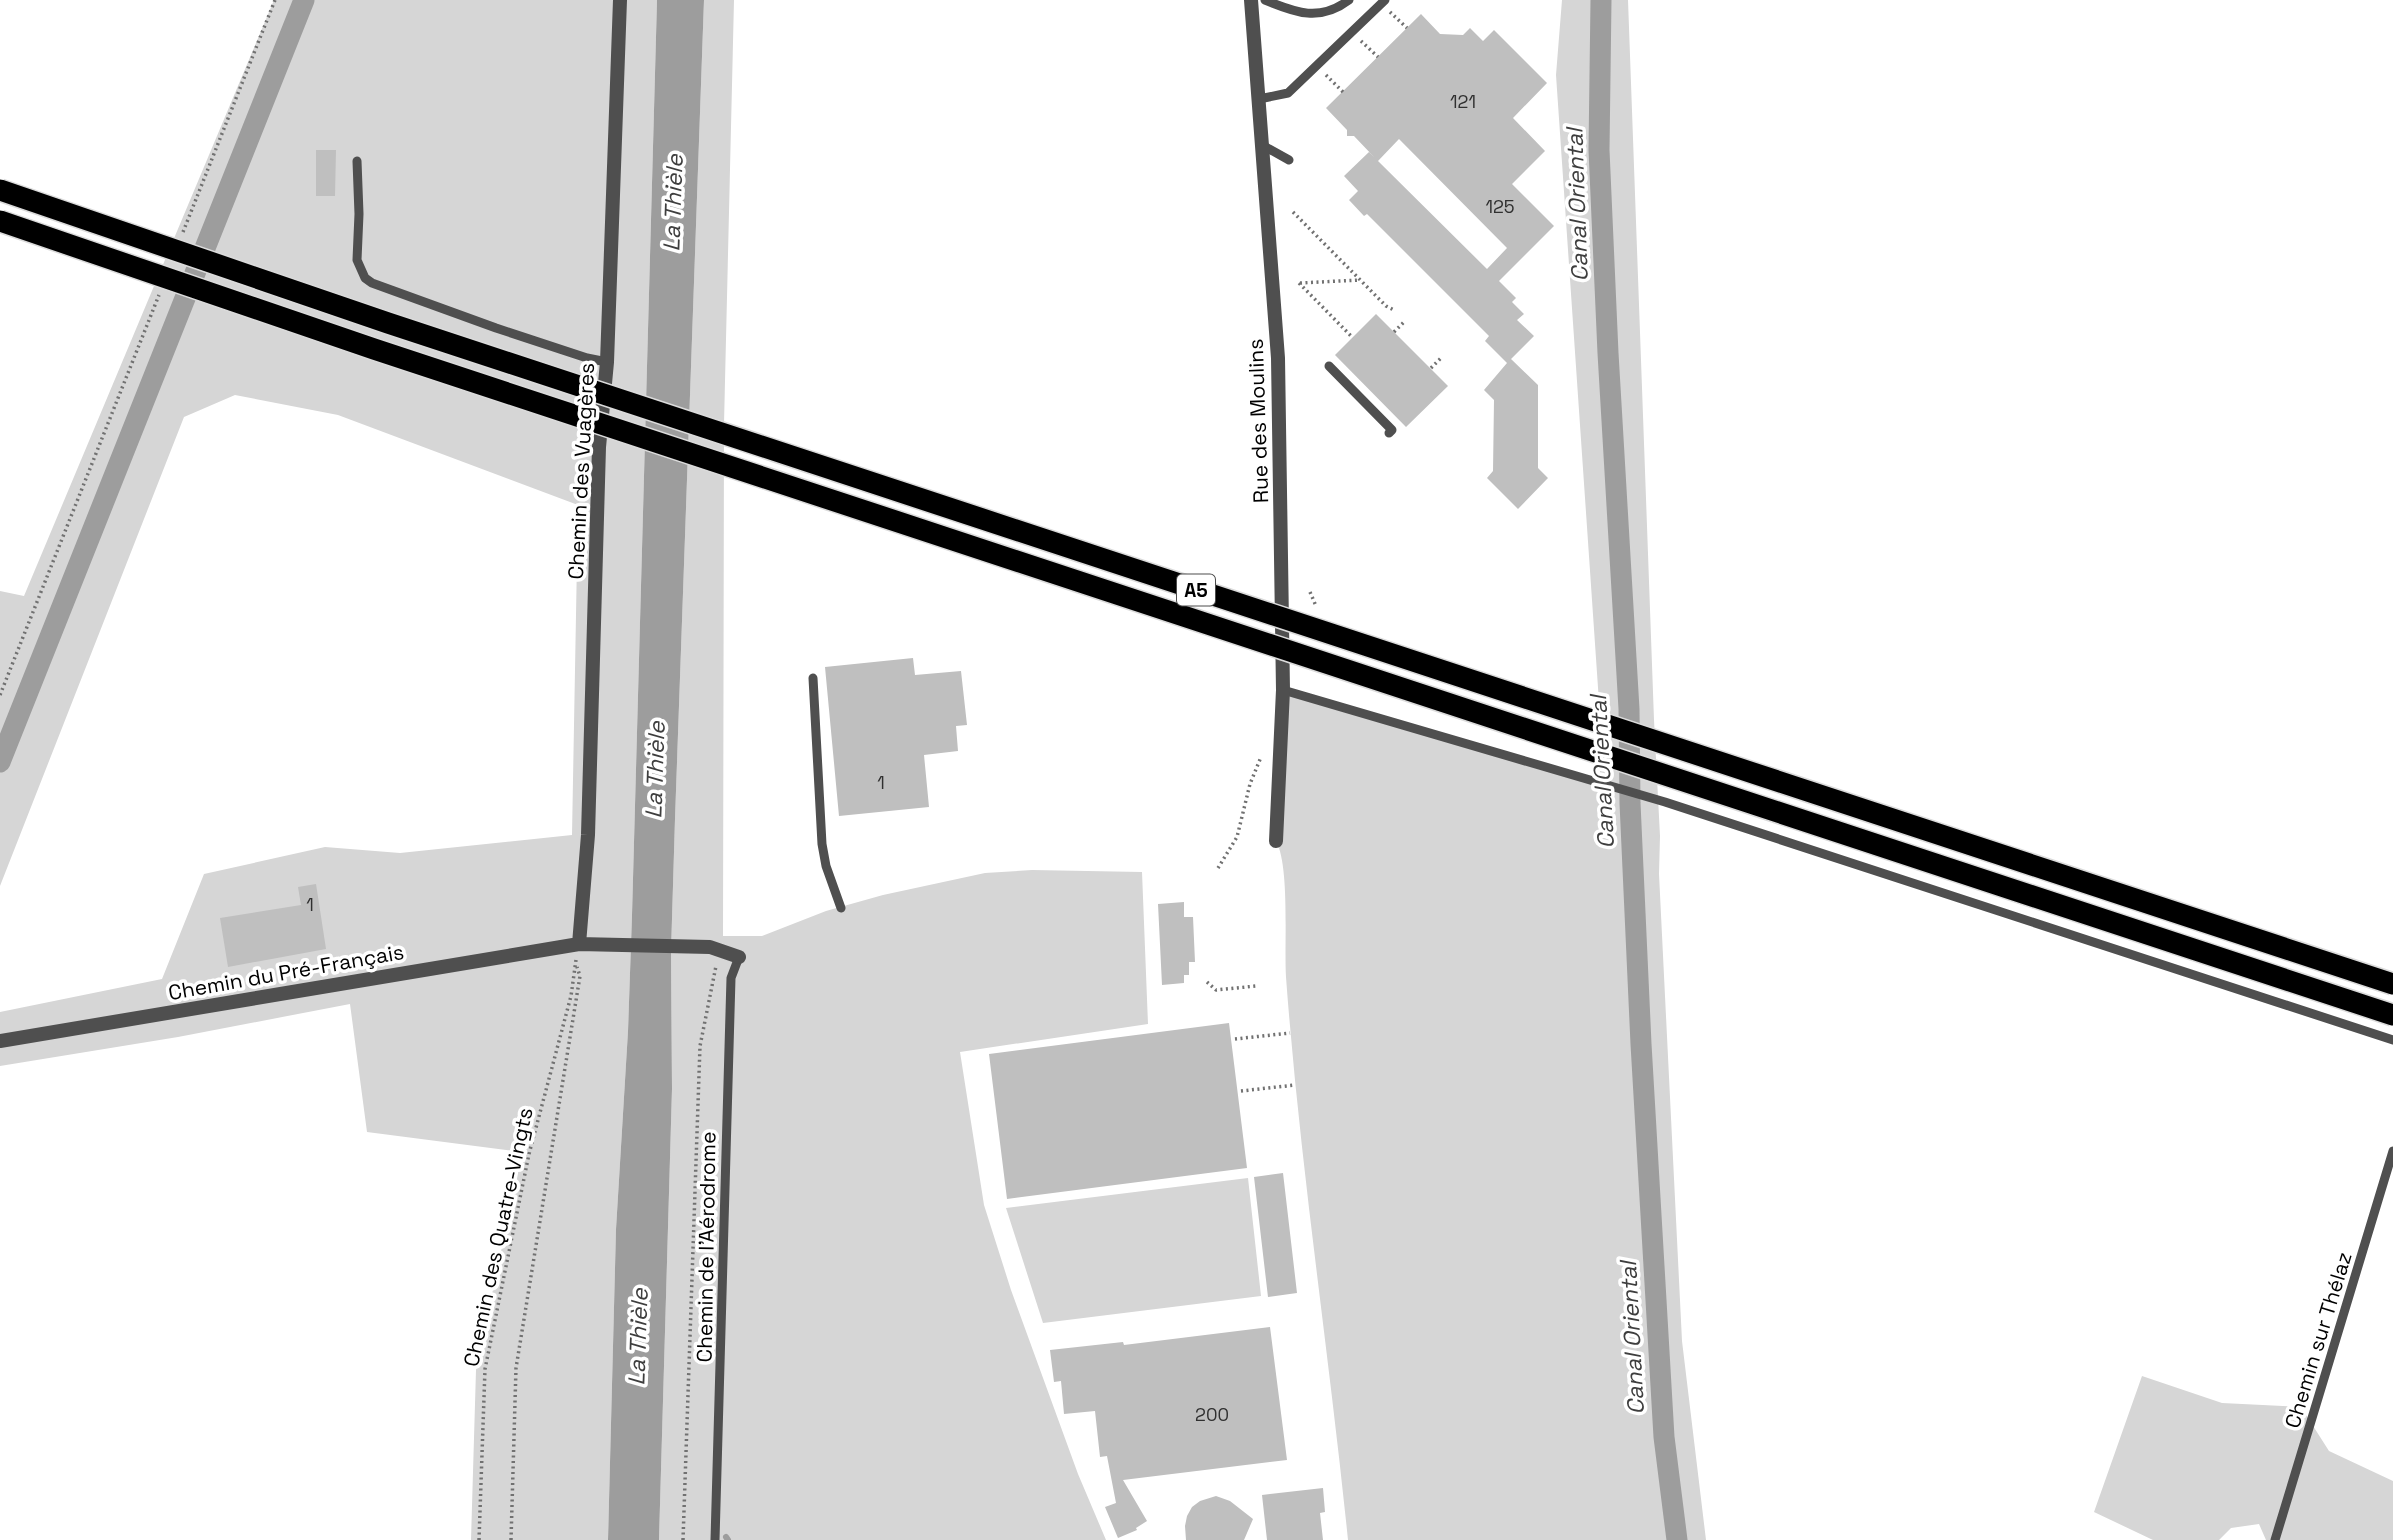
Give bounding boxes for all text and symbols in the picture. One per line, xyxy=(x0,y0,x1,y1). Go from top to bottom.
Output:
house number: 121 xyxy=(1450,90,1476,113)
water label: Canal Oriental xyxy=(1559,126,1595,282)
water label: La Thièle xyxy=(656,153,690,252)
house number: 125 xyxy=(1485,195,1515,218)
street label: Rue des Moulins xyxy=(1242,338,1274,504)
street label: Chemin des Vuagères xyxy=(562,362,600,580)
road number: A5 xyxy=(1177,575,1215,606)
water label: Canal Oriental xyxy=(1583,692,1621,849)
water label: La Thièle xyxy=(638,720,672,819)
house number: 1 xyxy=(877,771,885,794)
house number: 1 xyxy=(306,893,314,916)
street label: Chemin du Pré-Français xyxy=(166,938,406,1006)
street label: Chemin des Quatre-Vingts xyxy=(457,1105,539,1369)
street label: Chemin de l'Aérodrome xyxy=(690,1131,722,1363)
street label: Chemin sur Thélaz xyxy=(2278,1249,2358,1431)
water label: Canal Oriental xyxy=(1613,1258,1651,1415)
water label: La Thièle xyxy=(621,1287,655,1386)
house number: 200 xyxy=(1195,1403,1229,1426)

